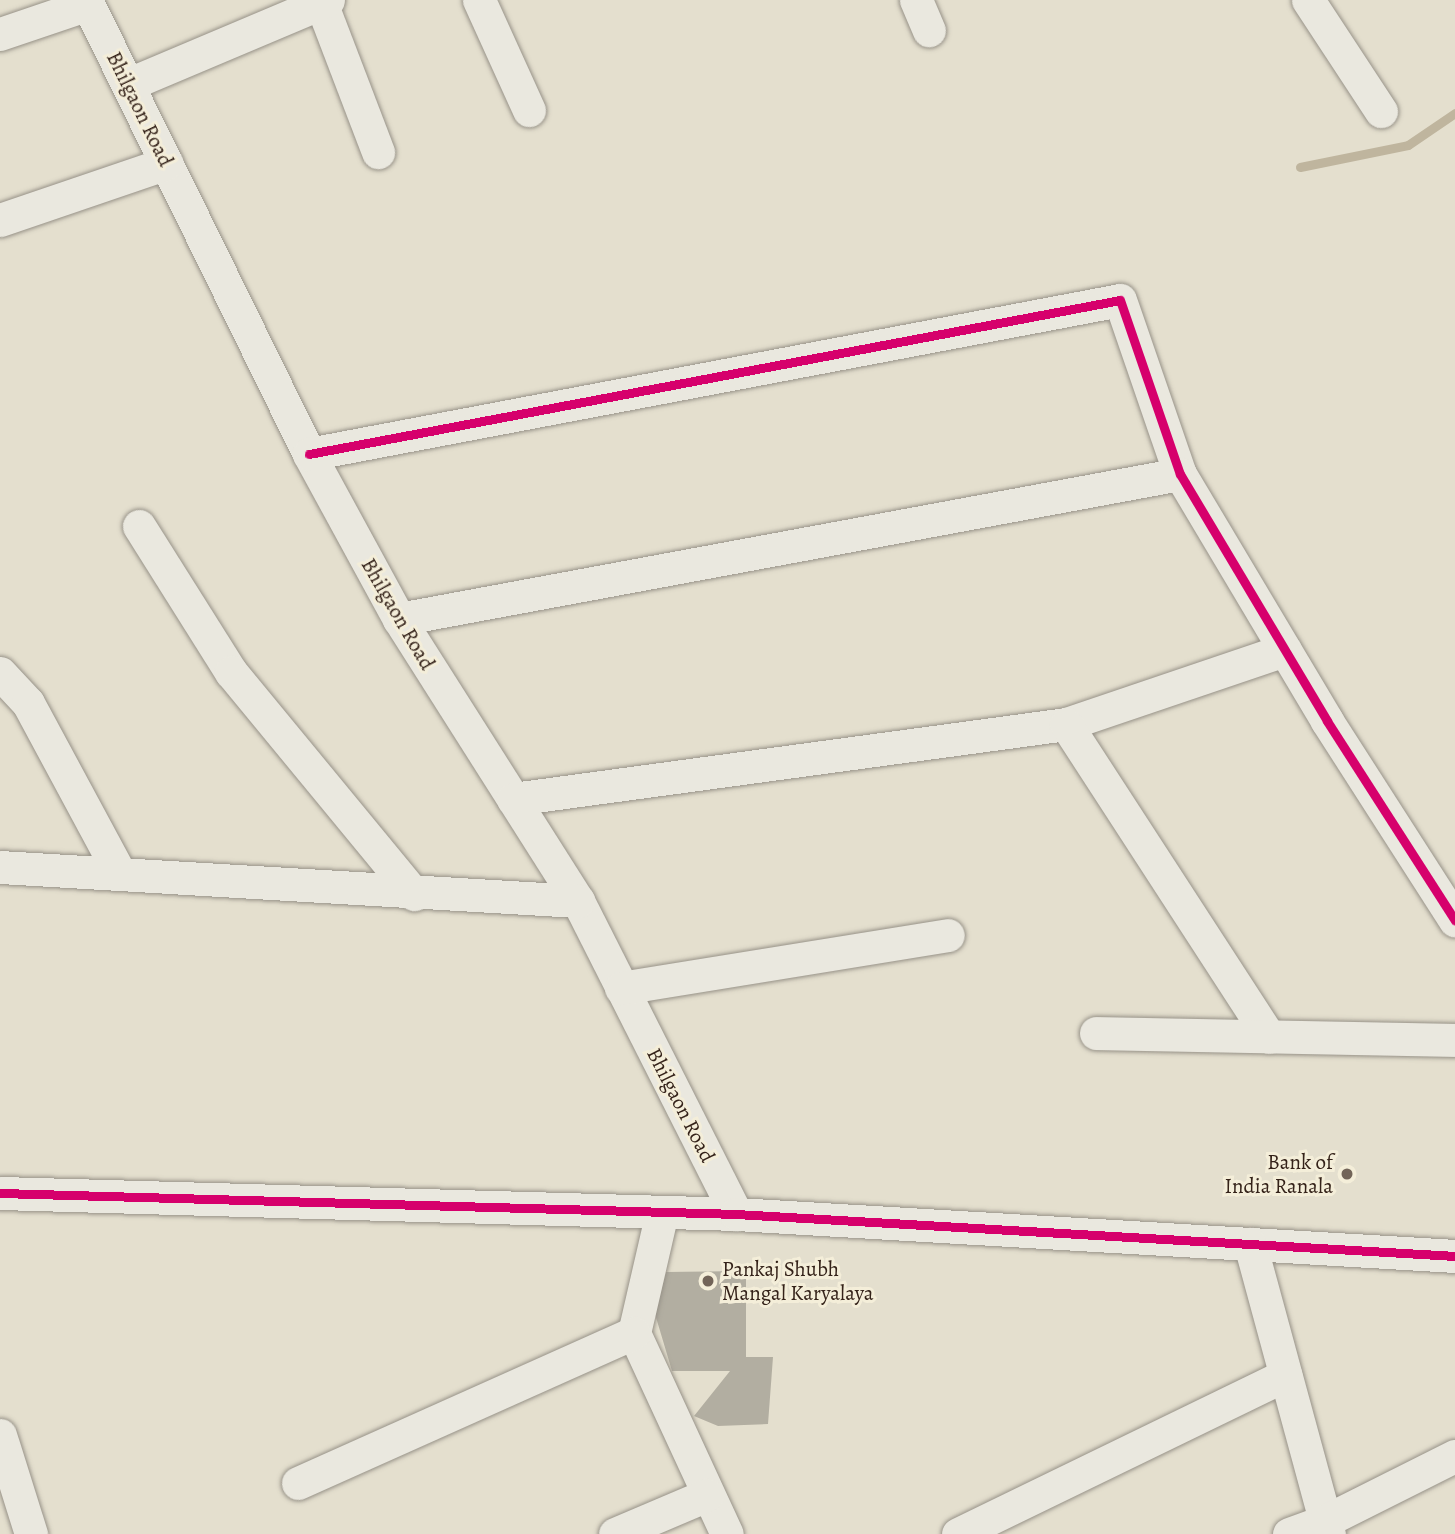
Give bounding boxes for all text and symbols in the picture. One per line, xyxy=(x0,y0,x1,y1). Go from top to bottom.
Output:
street label: Bhilgaon Road xyxy=(101,47,179,171)
street label: Bhilgaon Road xyxy=(356,554,440,674)
street label: Bhilgaon Road xyxy=(641,1044,721,1166)
place label: Bank of India Ranala xyxy=(1225,1149,1333,1199)
marker: Bank of India Ranala xyxy=(1339,1166,1355,1182)
place label: Pankaj Shubh Mangal Karyalaya xyxy=(722,1256,873,1306)
marker: Pankaj Shubh Mangal Karyalaya xyxy=(700,1273,716,1289)

